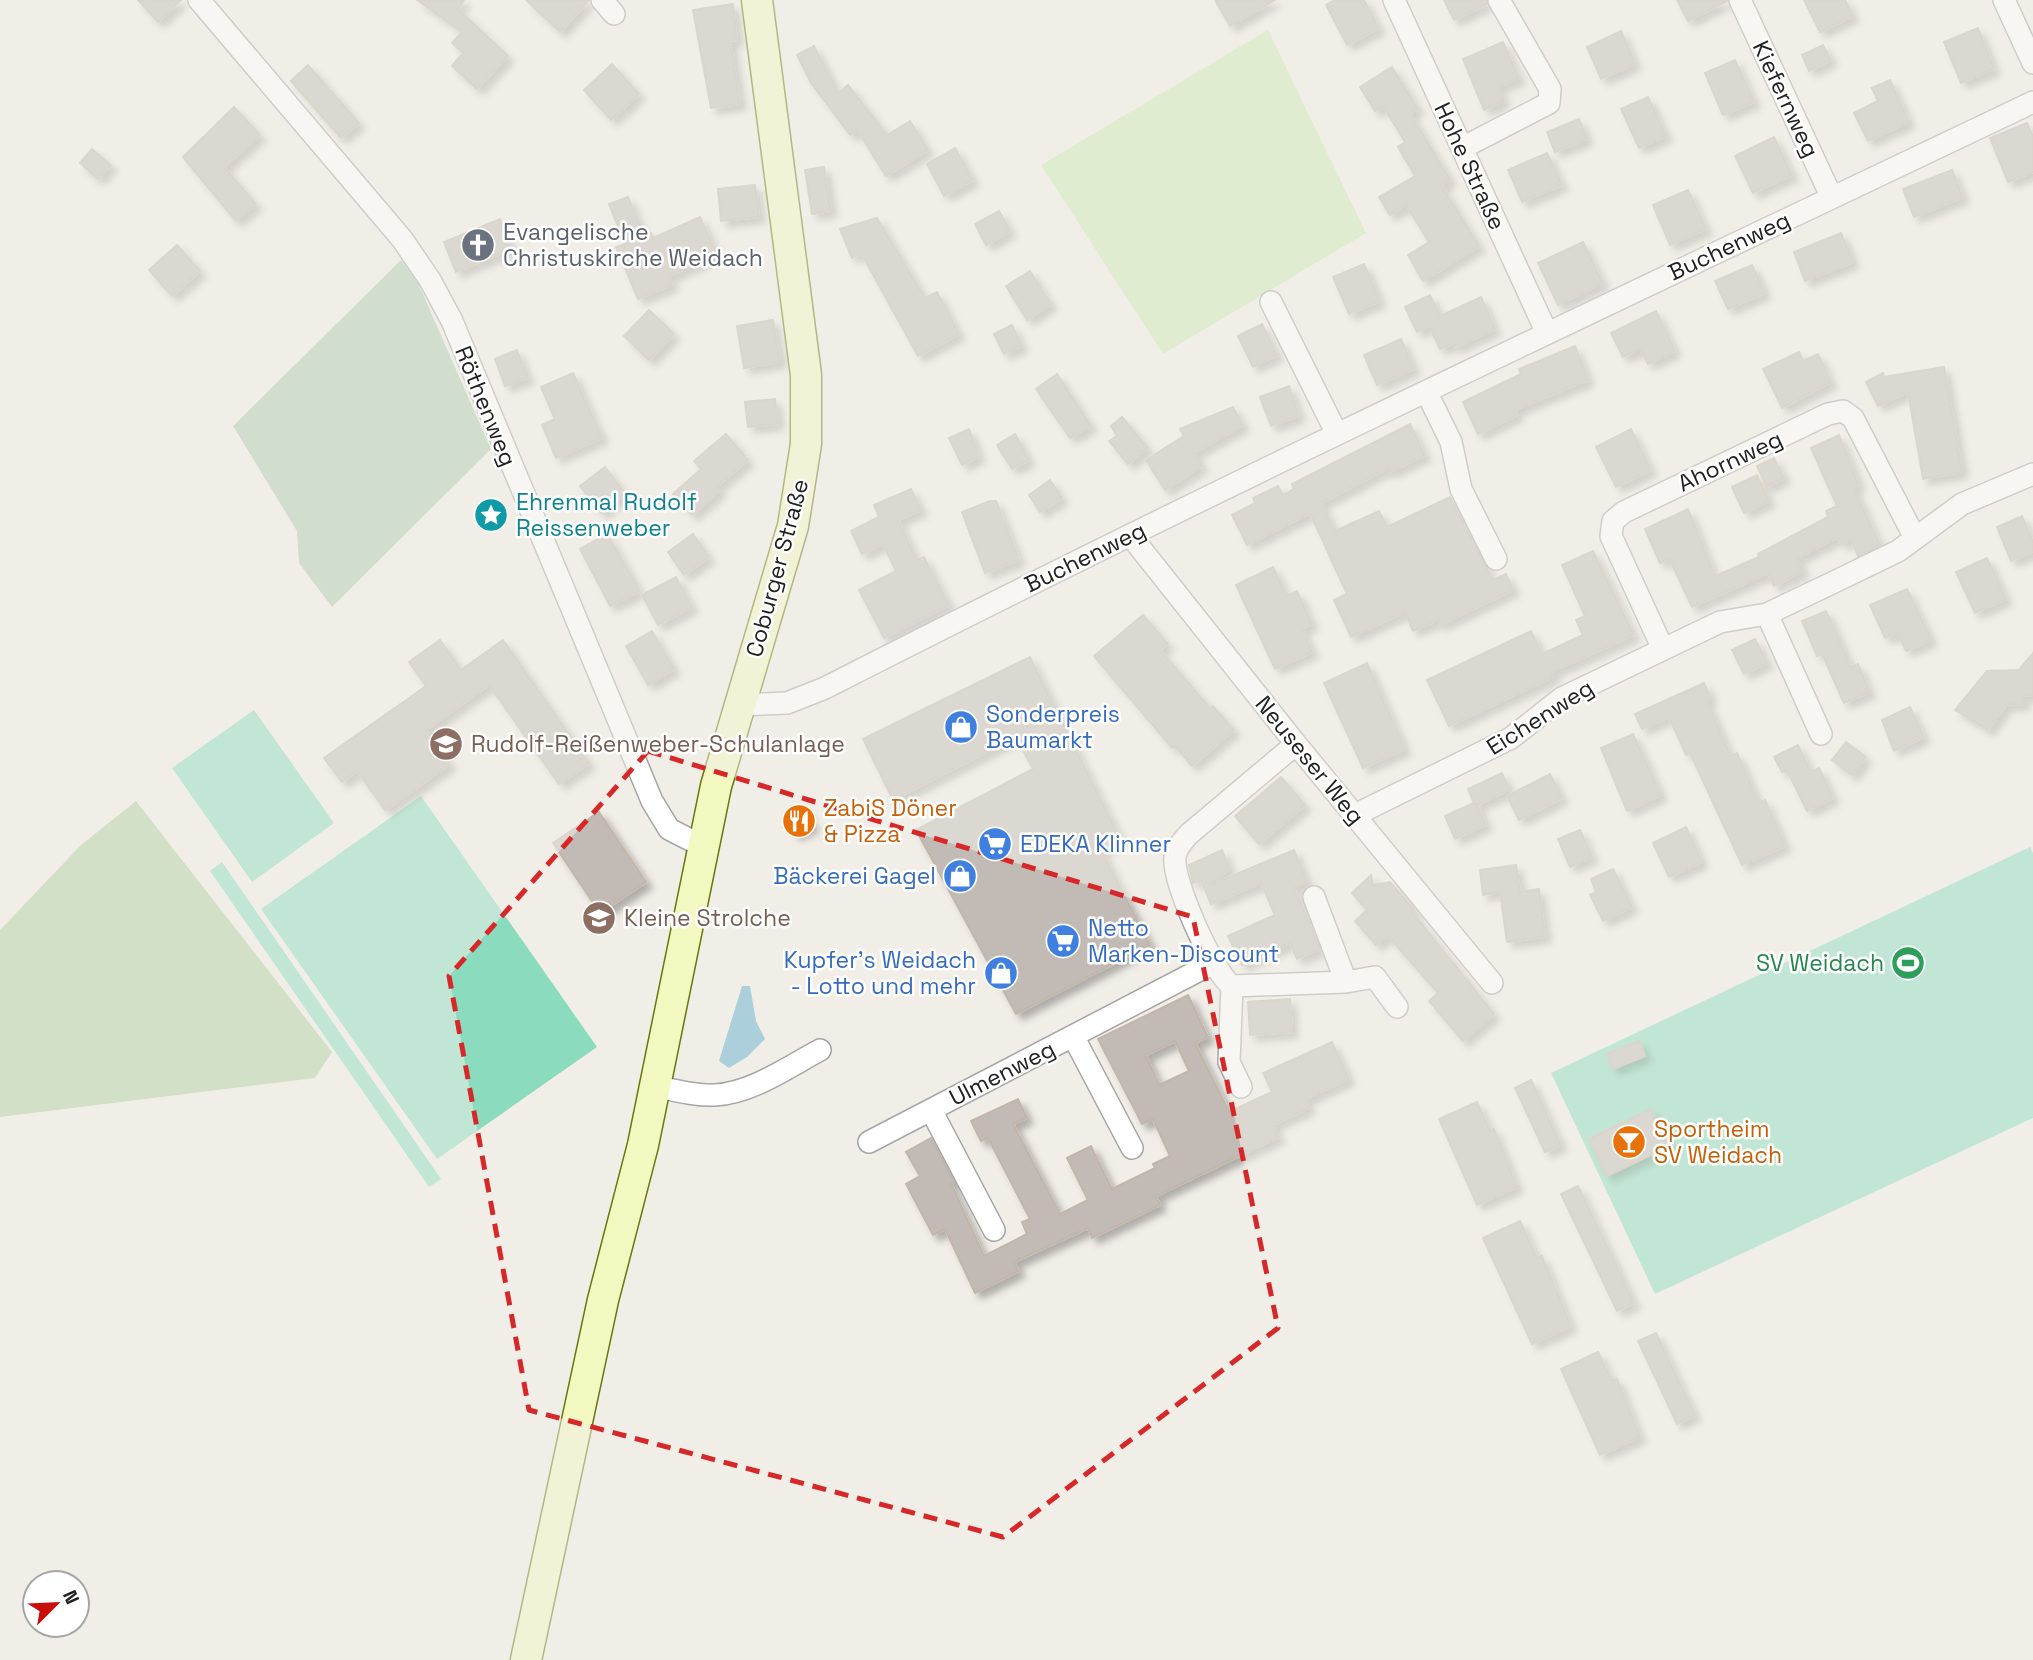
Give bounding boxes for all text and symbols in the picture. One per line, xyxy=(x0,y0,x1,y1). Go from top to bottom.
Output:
street label: Kiefernweg xyxy=(1746,36,1826,162)
street label: Hohe Straße xyxy=(1427,98,1513,234)
street label: Buchenweg xyxy=(1663,205,1795,287)
place label: Evangelische Christuskirche Weidach xyxy=(503,217,763,273)
church icon: Evangelische Christuskirche Weidach xyxy=(459,226,497,264)
street label: Röthenweg xyxy=(448,341,524,471)
street label: Ahornweg xyxy=(1673,424,1787,498)
street label: Coburger Straße xyxy=(739,476,815,660)
place label: Ehrenmal Rudolf Reissenweber xyxy=(516,487,697,543)
place icon: Ehrenmal Rudolf Reissenweber xyxy=(472,496,510,534)
street label: Buchenweg xyxy=(1019,515,1151,599)
street label: Eichenweg xyxy=(1481,672,1599,762)
street label: Neuseser Weg xyxy=(1249,690,1371,830)
place label: Sonderpreis Baumarkt xyxy=(986,699,1120,755)
shop icon: Sonderpreis Baumarkt xyxy=(942,708,980,746)
school or university icon: Rudolf-Reißenweber-Schulanlage xyxy=(427,725,465,763)
place label: Rudolf-Reißenweber-Schulanlage xyxy=(471,729,845,759)
place label: ZabiS Döner & Pizza xyxy=(824,793,957,849)
restaurant icon: ZabiS Döner & Pizza xyxy=(780,802,818,840)
supermarket icon: EDEKA Klinner xyxy=(976,825,1014,863)
place label: EDEKA Klinner xyxy=(1020,829,1171,859)
shop icon: Bäckerei Gagel xyxy=(941,857,979,895)
place label: Bäckerei Gagel xyxy=(773,861,936,891)
school or university icon: Kleine Strolche xyxy=(580,899,618,937)
place label: Kleine Strolche xyxy=(624,903,791,933)
place label: Netto Marken-Discount xyxy=(1088,913,1279,969)
supermarket icon: Netto Marken-Discount xyxy=(1044,922,1082,960)
sports icon: SV Weidach xyxy=(1889,944,1927,982)
place label: Kupfer's Weidach - Lotto und mehr xyxy=(784,945,976,1001)
place label: SV Weidach xyxy=(1756,948,1884,978)
shop icon: Kupfer's Weidach - Lotto und mehr xyxy=(982,954,1020,992)
street label: Ulmenweg xyxy=(944,1034,1060,1112)
place label: Sportheim SV Weidach xyxy=(1654,1114,1782,1170)
bar icon: Sportheim SV Weidach xyxy=(1610,1123,1648,1161)
north arrow xyxy=(21,1569,91,1639)
text: N xyxy=(57,1586,85,1608)

